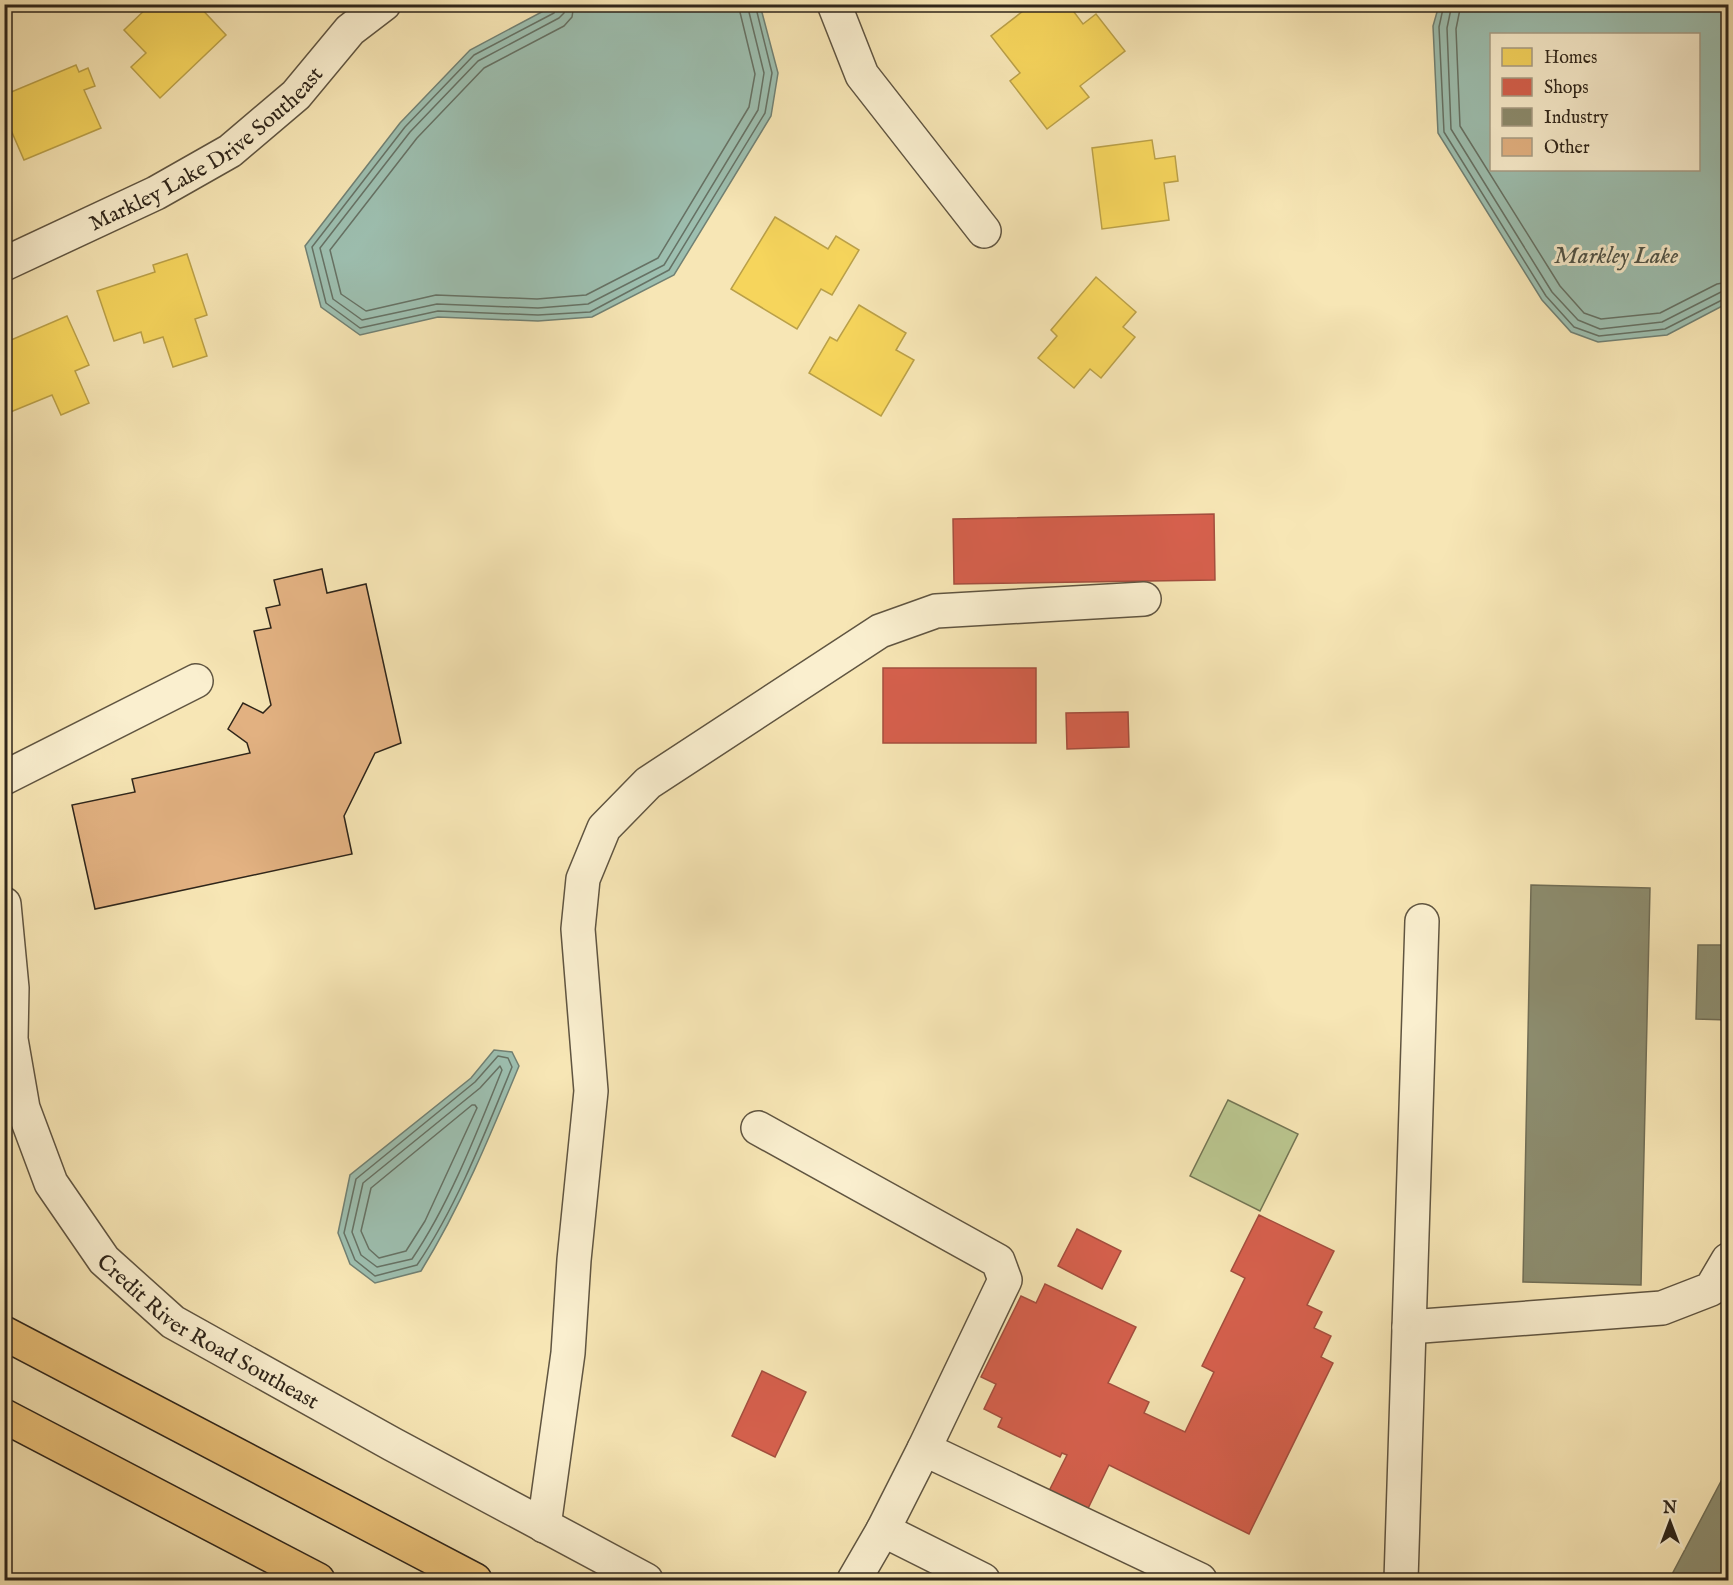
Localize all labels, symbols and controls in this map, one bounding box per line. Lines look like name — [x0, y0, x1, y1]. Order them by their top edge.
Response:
legend — [1490, 33, 1700, 171]
text: Homes — [1544, 47, 1597, 70]
street label: Markley Lake Drive Southeast — [85, 61, 330, 238]
text: Shops — [1544, 77, 1589, 100]
text: Industry — [1544, 107, 1608, 130]
text: Other — [1544, 137, 1590, 160]
water label: Markley Lake — [1554, 241, 1678, 272]
street label: Credit River Road Southeast — [90, 1248, 324, 1417]
north arrow — [1640, 1492, 1700, 1552]
text: N — [1662, 1499, 1677, 1519]

